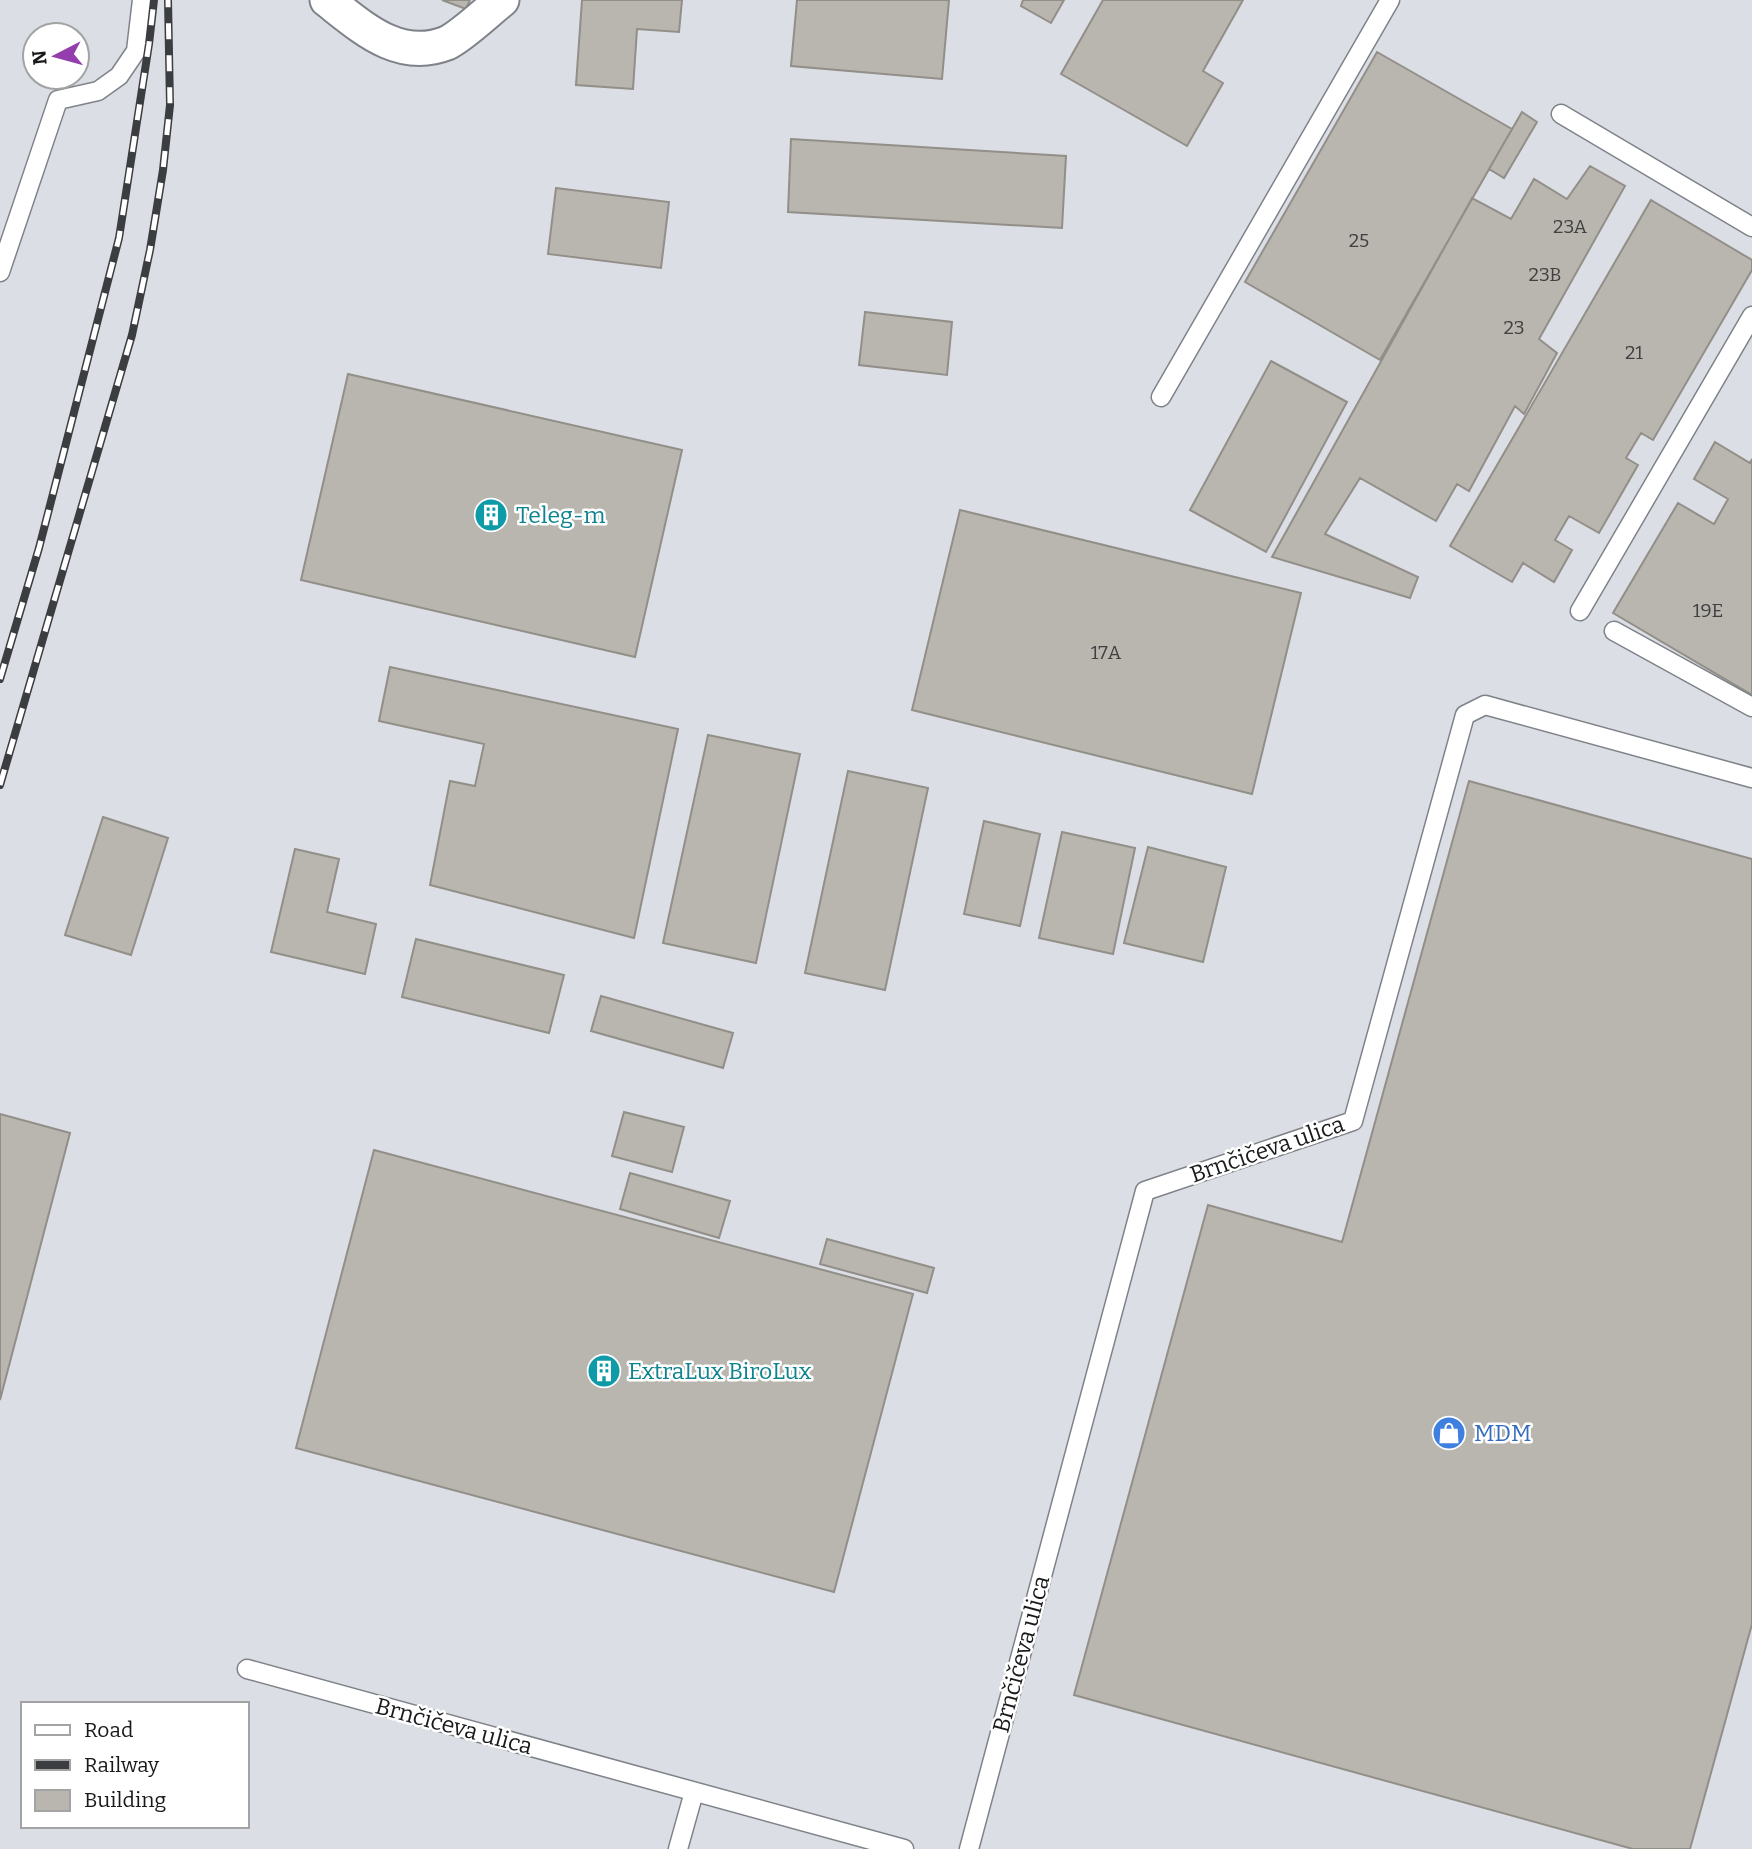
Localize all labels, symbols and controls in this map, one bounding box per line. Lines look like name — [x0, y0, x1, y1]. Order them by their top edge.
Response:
north arrow — [21, 21, 91, 91]
text: N — [27, 49, 52, 66]
house number: 23A — [1553, 215, 1587, 238]
house number: 25 — [1349, 229, 1369, 252]
house number: 23B — [1529, 263, 1561, 286]
house number: 23 — [1503, 316, 1525, 339]
house number: 21 — [1625, 341, 1643, 364]
building icon: Teleg-m — [472, 496, 510, 534]
place label: Teleg-m — [516, 501, 605, 529]
house number: 19E — [1693, 599, 1723, 622]
house number: 17A — [1091, 641, 1122, 664]
street label: Brnčičeva ulica — [1186, 1109, 1348, 1188]
building icon: ExtraLux BiroLux — [585, 1352, 623, 1390]
place label: ExtraLux BiroLux — [628, 1357, 812, 1385]
shop icon: MDM — [1430, 1414, 1468, 1452]
place label: MDM — [1474, 1419, 1532, 1447]
street label: Brnčičeva ulica — [987, 1572, 1055, 1735]
street label: Brnčičeva ulica — [373, 1692, 536, 1760]
legend — [21, 1702, 248, 1828]
text: Road — [84, 1717, 133, 1743]
text: Railway — [84, 1752, 160, 1778]
text: Building — [84, 1787, 167, 1813]

